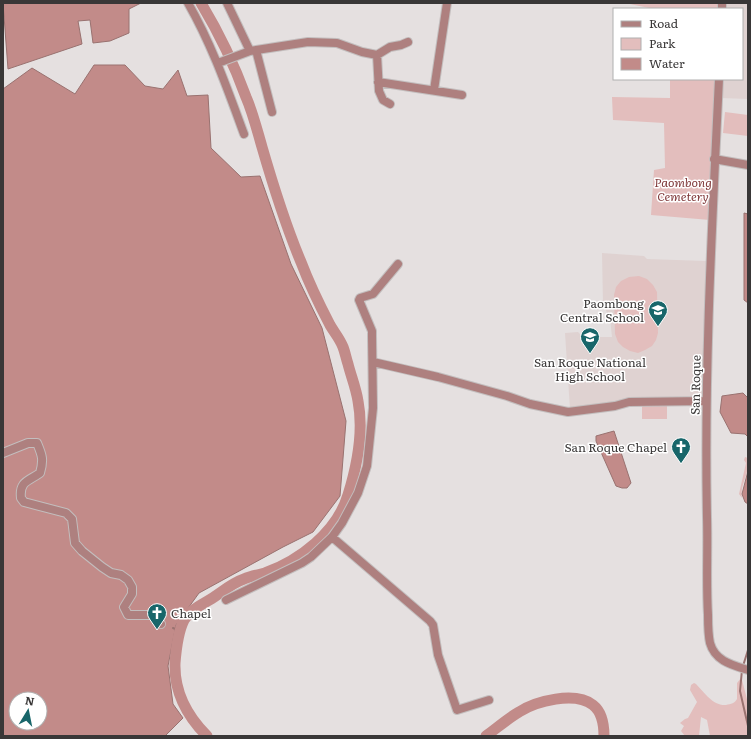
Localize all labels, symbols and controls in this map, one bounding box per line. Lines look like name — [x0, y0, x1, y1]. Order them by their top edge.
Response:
legend — [613, 8, 743, 80]
text: Road — [649, 14, 679, 32]
text: Park — [649, 34, 676, 52]
text: Water — [649, 54, 685, 72]
park label: Paombong Cemetery — [654, 173, 712, 205]
place label: Paombong Central School — [560, 294, 644, 326]
school or university icon: Paombong Central School — [647, 299, 669, 327]
school or university icon: San Roque National High School — [579, 326, 601, 354]
place label: San Roque National High School — [534, 353, 646, 385]
street label: San Roque — [685, 355, 705, 415]
church icon: San Roque Chapel — [670, 436, 692, 464]
place label: San Roque Chapel — [565, 438, 667, 456]
church icon: Chapel — [146, 602, 168, 630]
place label: Chapel — [171, 604, 211, 622]
north arrow — [8, 691, 48, 731]
text: N — [24, 691, 36, 709]

